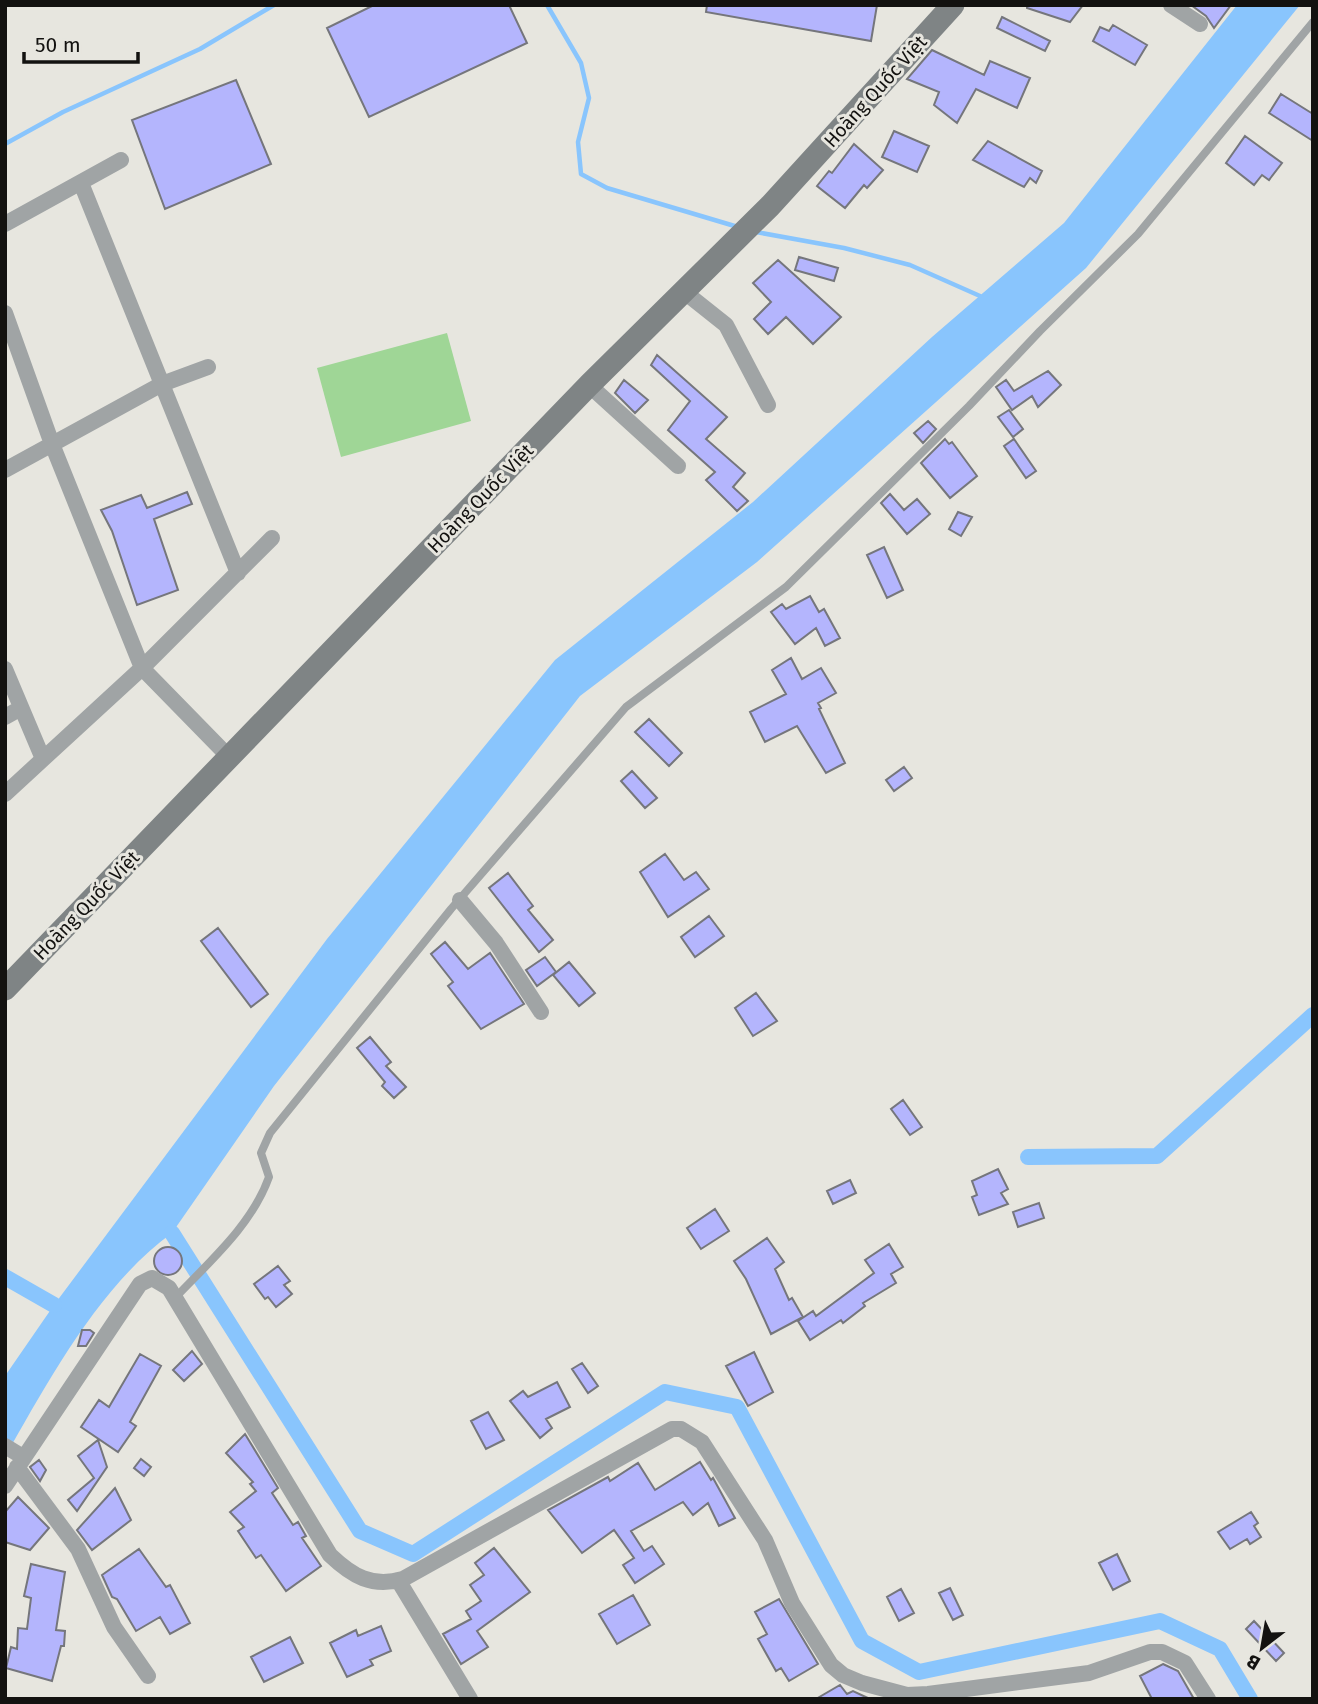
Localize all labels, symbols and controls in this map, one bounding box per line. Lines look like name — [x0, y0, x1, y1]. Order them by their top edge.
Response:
scale bar — [24, 21, 138, 65]
street label: Hoàng Quốc Việt — [819, 30, 932, 152]
text: 50 m — [35, 32, 81, 58]
street label: Hoàng Quốc Việt — [423, 439, 538, 558]
street label: Hoàng Quốc Việt — [29, 846, 144, 965]
north arrow — [1227, 1613, 1297, 1683]
text: B — [1242, 1649, 1264, 1675]

